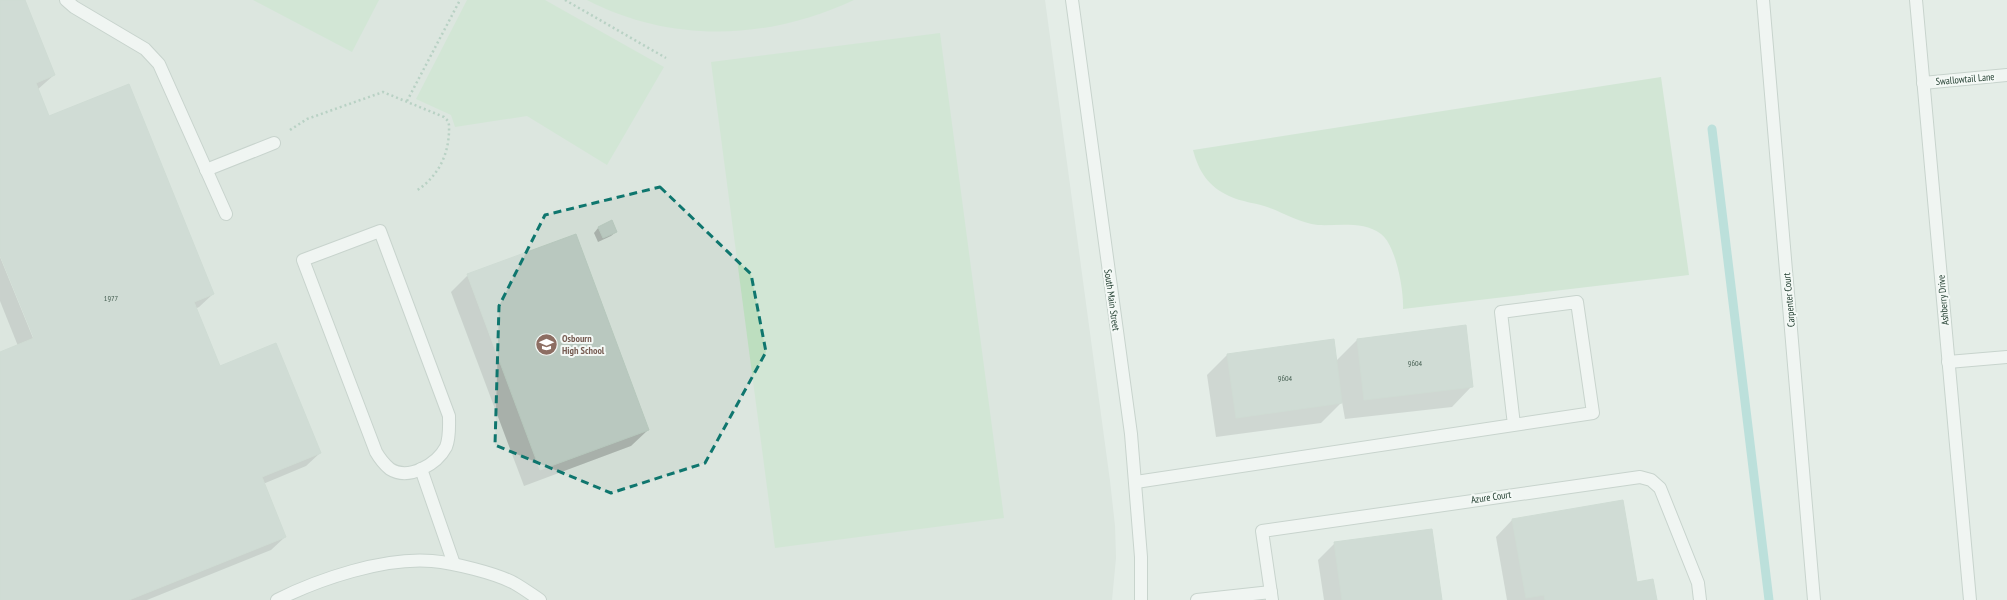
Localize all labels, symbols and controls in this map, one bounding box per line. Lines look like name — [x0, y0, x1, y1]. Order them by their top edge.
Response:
street label: Swallowtail Lane — [1935, 70, 1995, 88]
street label: South Main Street — [1101, 268, 1123, 332]
street label: Carpenter Court — [1780, 272, 1798, 328]
street label: Ashberry Drive — [1934, 274, 1952, 326]
house number: 1977 — [104, 293, 119, 303]
school or university icon: Osbourn High School — [533, 331, 559, 357]
place label: Osbourn High School — [562, 332, 605, 357]
house number: 9604 — [1408, 358, 1423, 368]
house number: 9604 — [1278, 373, 1293, 383]
street label: Azure Court — [1470, 488, 1512, 506]

